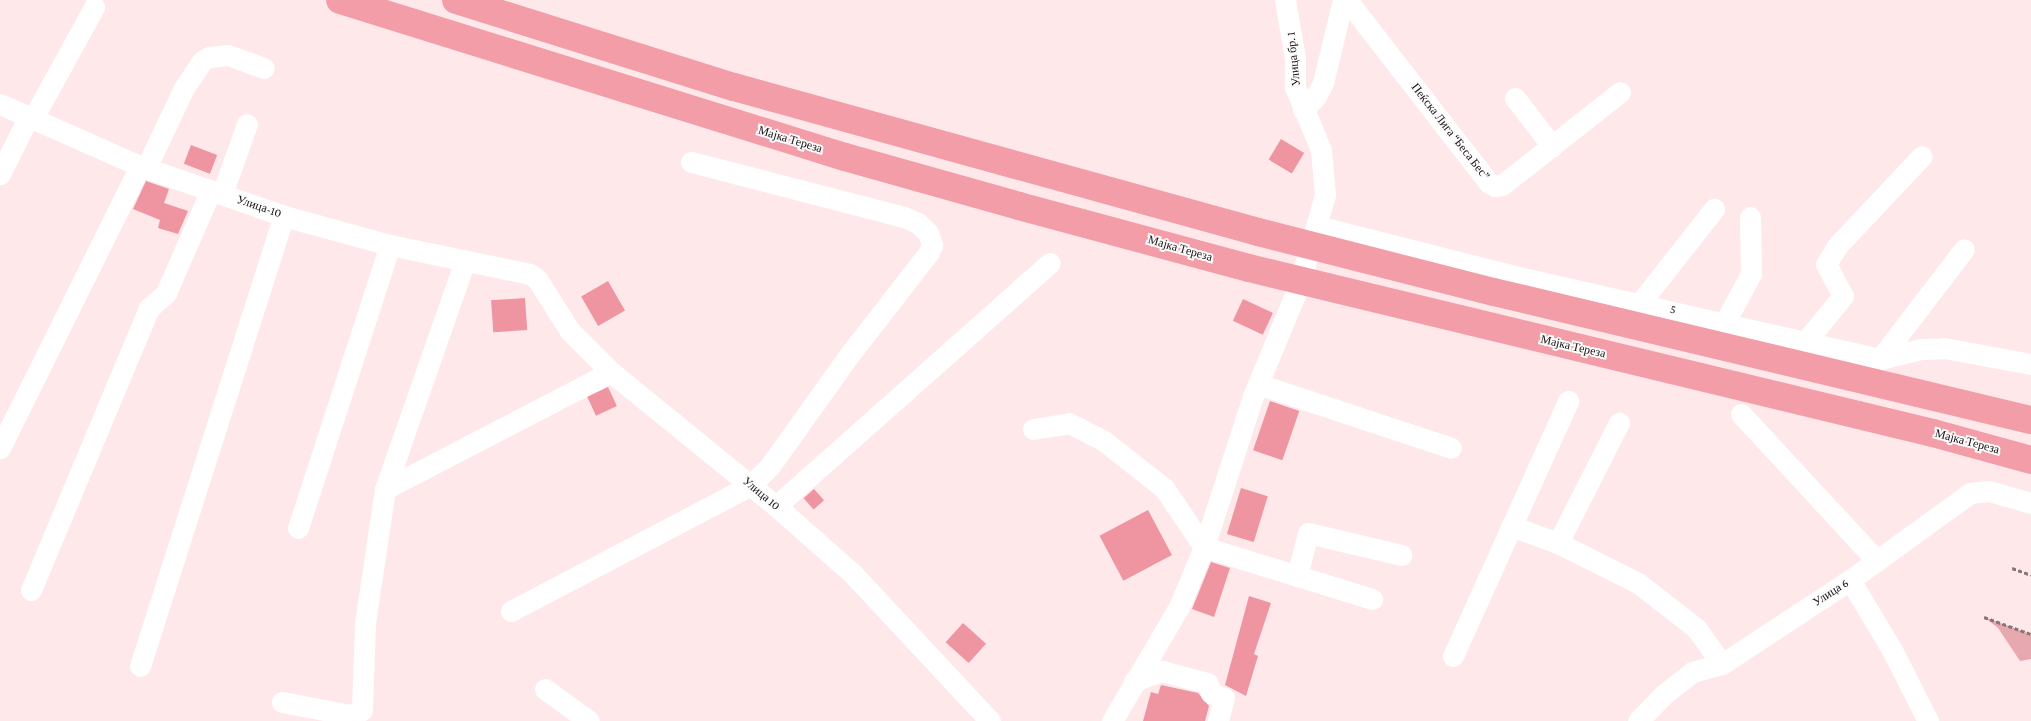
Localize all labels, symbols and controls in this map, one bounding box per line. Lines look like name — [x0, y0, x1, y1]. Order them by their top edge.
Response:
street label: Улица бр. 1 — [1284, 31, 1304, 87]
street label: Пеќска Лига “Беса Бес” — [1408, 81, 1492, 183]
street label: Мајка Тереза — [756, 123, 824, 157]
street label: Улица-10 — [235, 193, 283, 221]
street label: Мајка Тереза — [1146, 233, 1214, 265]
street label: 5 — [1669, 302, 1677, 318]
street label: Мајка Тереза — [1539, 333, 1607, 361]
street label: Мајка Тереза — [1933, 426, 2001, 458]
street label: Улица 10 — [739, 474, 783, 514]
street label: Улица 6 — [1810, 576, 1852, 610]

